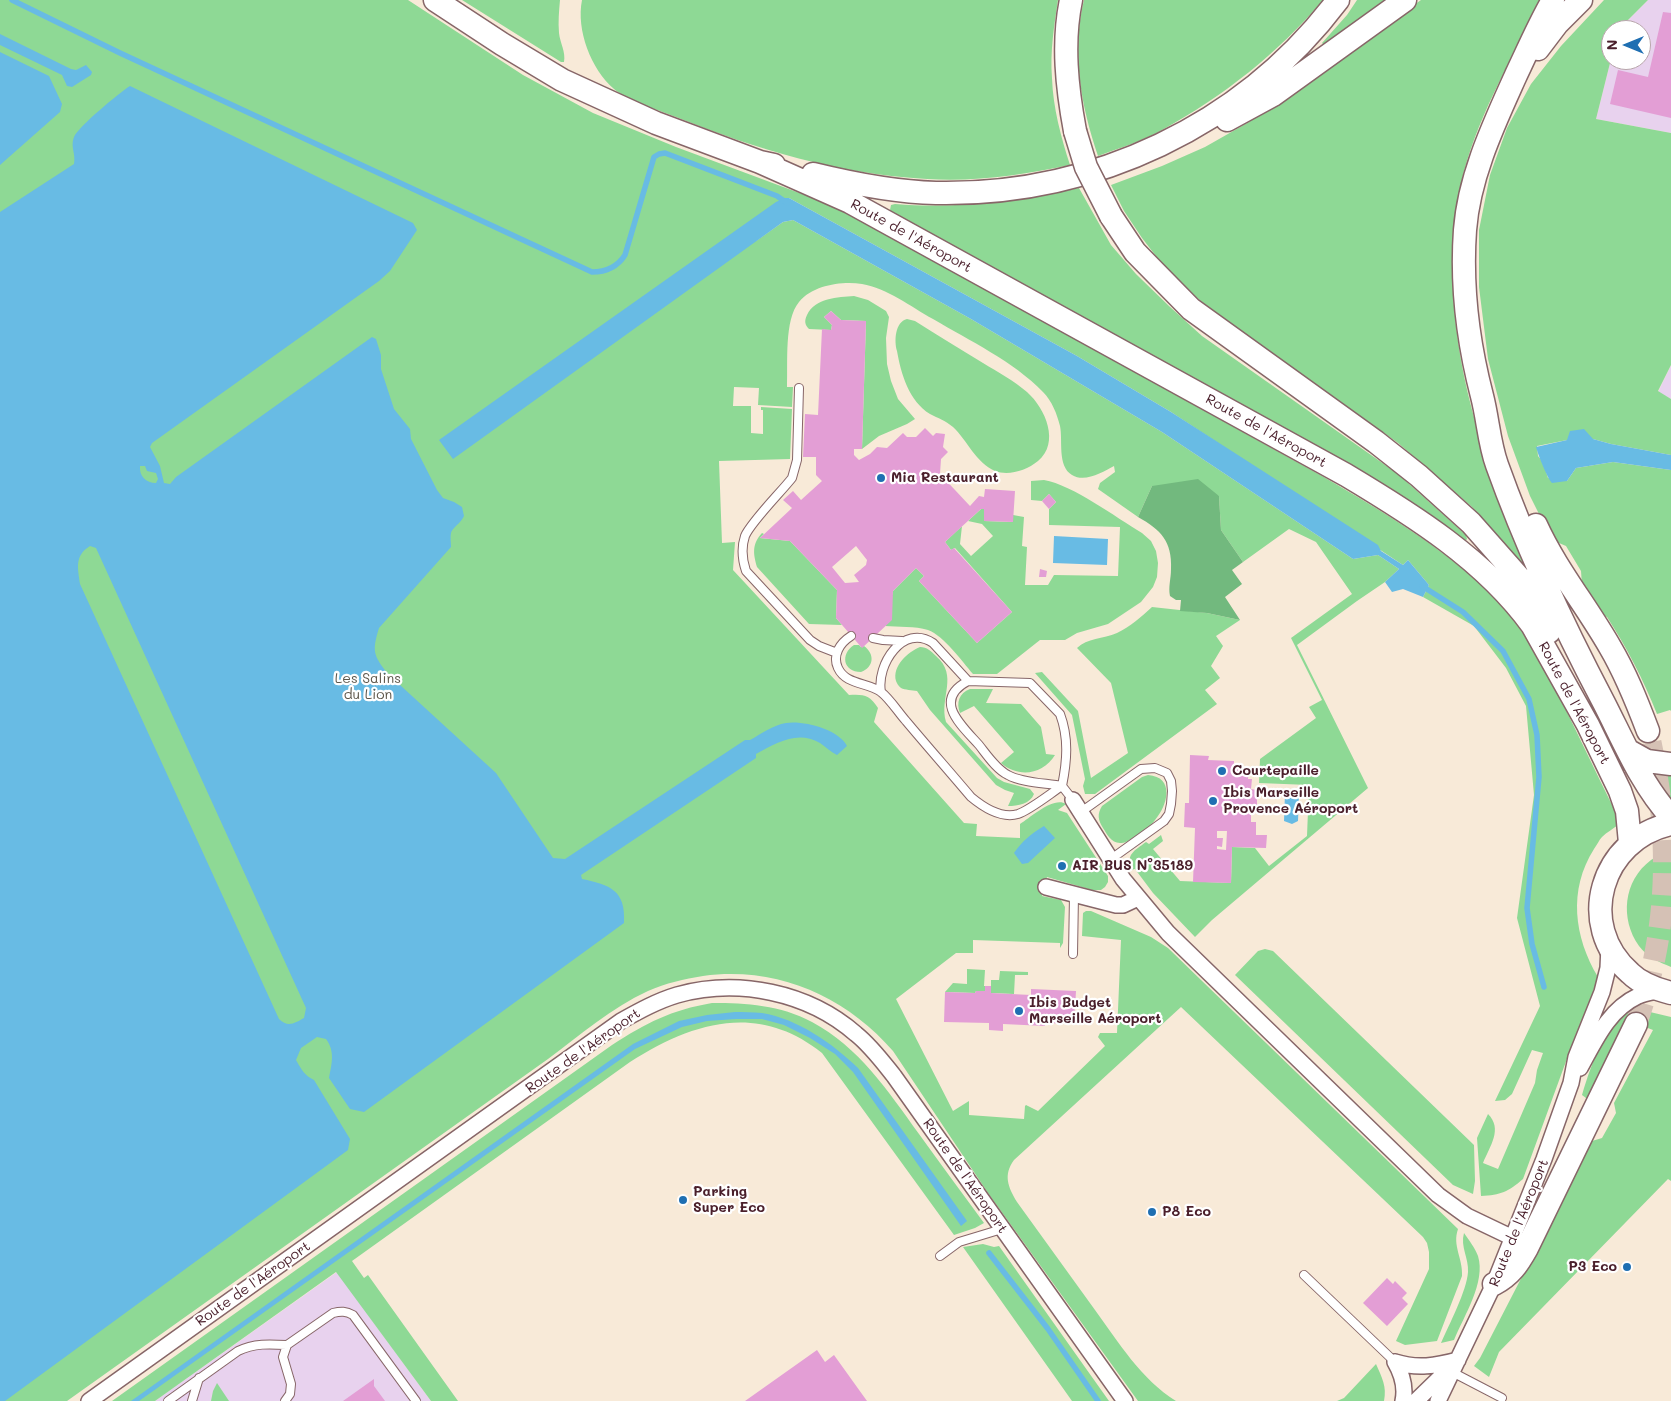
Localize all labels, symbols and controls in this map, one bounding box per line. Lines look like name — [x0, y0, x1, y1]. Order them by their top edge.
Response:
north arrow — [1601, 20, 1651, 70]
text: N — [1602, 40, 1621, 50]
street label: Route de l'Aéroport — [847, 196, 975, 276]
street label: Route de l'Aéroport — [1202, 391, 1330, 471]
place label: Mia Restaurant — [891, 470, 999, 486]
marker: Mia Restaurant — [875, 472, 887, 484]
street label: Route de l'Aéroport — [1535, 639, 1613, 767]
park label: Les Salins du Lion — [335, 671, 401, 704]
place label: Courtepaille — [1232, 763, 1319, 779]
marker: Courtepaille — [1216, 765, 1228, 777]
place label: Ibis Marseille Provence Aéroport — [1223, 785, 1358, 818]
marker: Ibis Marseille Provence Aéroport — [1207, 795, 1219, 807]
place label: AIR BUS N°35189 — [1072, 858, 1193, 874]
marker: AIR BUS N°35189 — [1056, 860, 1068, 872]
place label: Ibis Budget Marseille Aéroport — [1029, 995, 1161, 1028]
street label: Route de l'Aéroport — [522, 1005, 644, 1097]
marker: Ibis Budget Marseille Aéroport — [1013, 1005, 1025, 1017]
street label: Route de l'Aéroport — [919, 1115, 1011, 1237]
street label: Route de l'Aéroport — [1486, 1157, 1552, 1289]
place label: Parking Super Eco — [693, 1184, 765, 1216]
marker: Parking Super Eco — [677, 1194, 689, 1206]
place label: P8 Eco — [1162, 1204, 1211, 1220]
marker: P8 Eco — [1146, 1206, 1158, 1218]
street label: Route de l'Aéroport — [192, 1238, 314, 1330]
place label: P3 Eco — [1568, 1259, 1617, 1275]
marker: P3 Eco — [1621, 1261, 1633, 1273]

